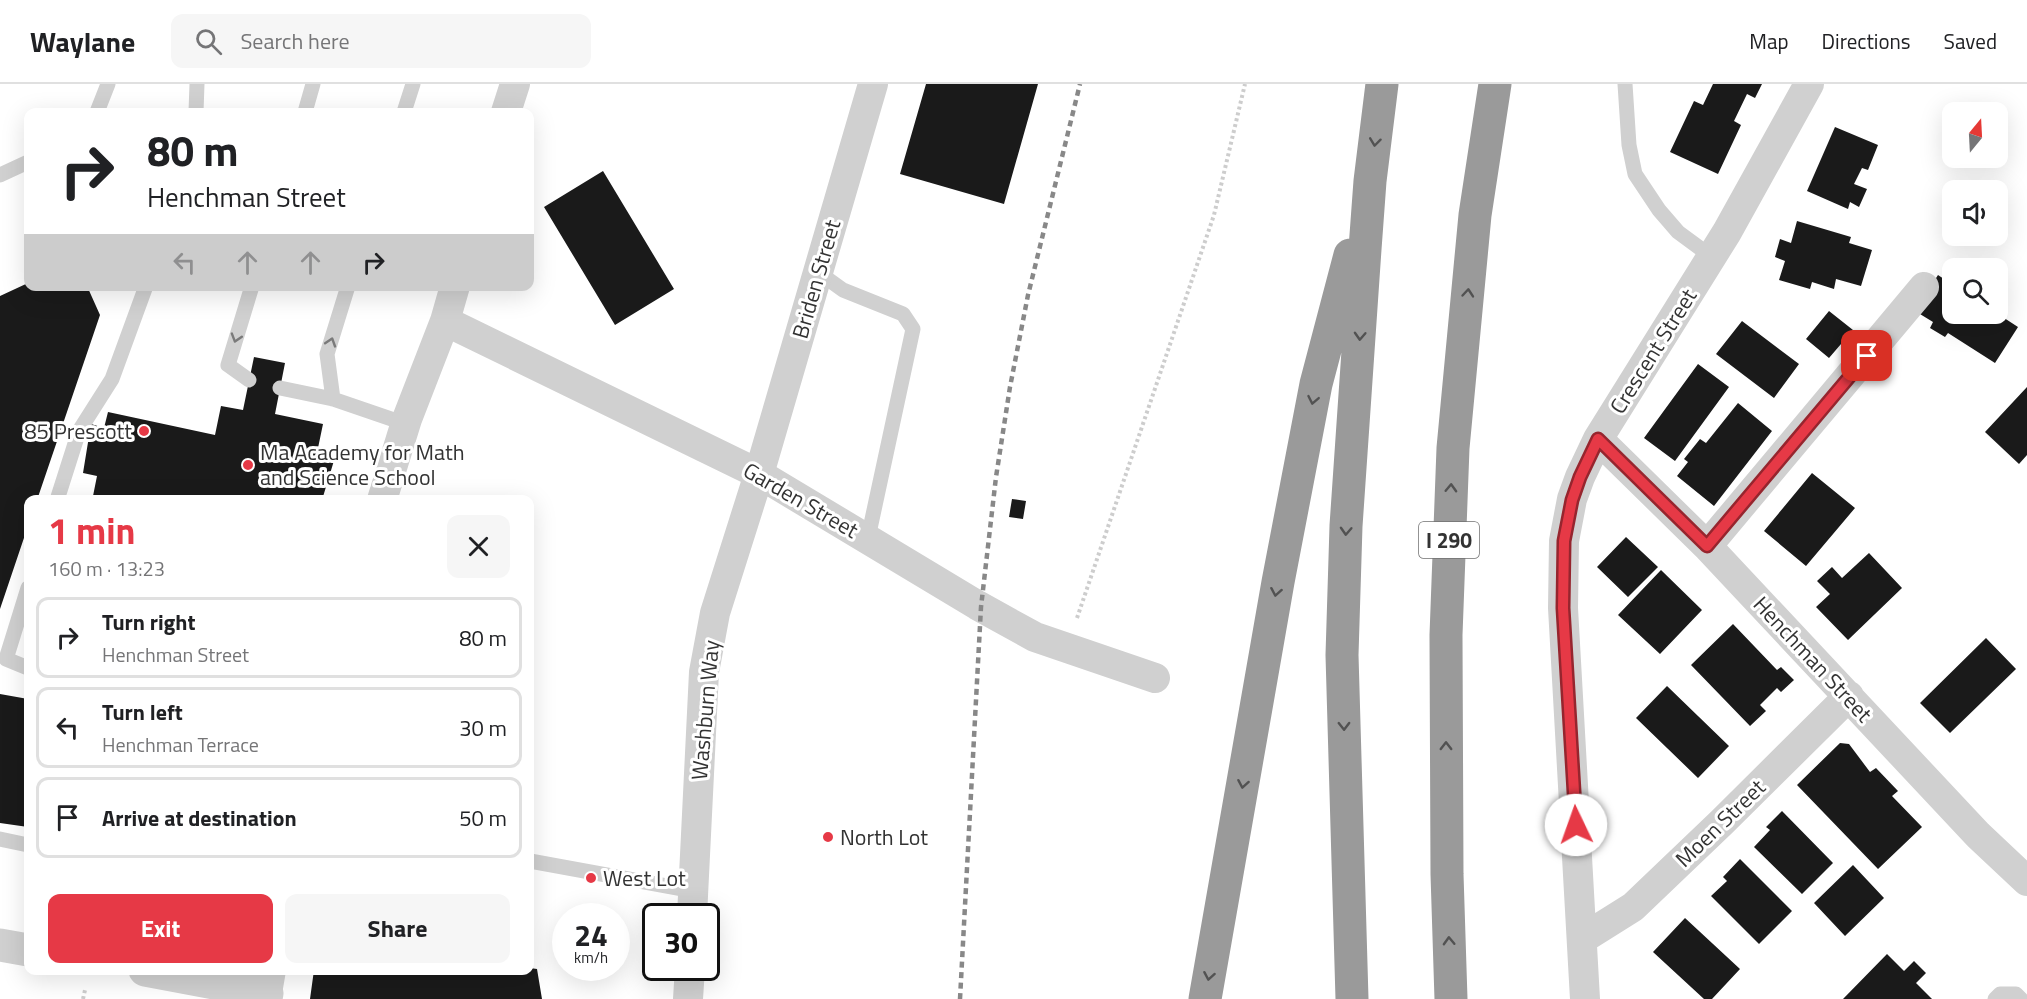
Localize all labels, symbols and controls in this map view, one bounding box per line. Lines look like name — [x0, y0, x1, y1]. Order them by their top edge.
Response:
search box — [171, 14, 591, 68]
text: Waylane — [30, 20, 135, 63]
text: Search here — [240, 24, 350, 58]
icon: search — [192, 25, 225, 58]
text: Map — [1749, 25, 1789, 57]
text: Directions — [1822, 25, 1911, 57]
text: Saved — [1944, 25, 1997, 57]
north arrow — [1942, 102, 2008, 168]
map controls — [1942, 102, 2008, 324]
text: 80 m — [147, 118, 239, 182]
icon: right — [48, 132, 126, 210]
one-way arrow — [1369, 137, 1381, 147]
text: Henchman Street — [147, 176, 346, 217]
button: sound — [1942, 180, 2008, 246]
street label: Briden Street — [783, 215, 849, 342]
icon: left — [168, 246, 201, 279]
icon: ahead — [231, 246, 264, 279]
icon: ahead — [294, 246, 327, 279]
icon: right — [357, 246, 390, 279]
button: search — [1942, 258, 2008, 324]
street label: Crescent Street — [1601, 281, 1705, 420]
one-way arrow — [1461, 289, 1474, 298]
pin — [1841, 330, 1892, 381]
one-way arrow — [231, 332, 243, 343]
one-way arrow — [1353, 332, 1366, 341]
one-way arrow — [324, 337, 336, 348]
icon: arrive — [1850, 339, 1883, 372]
one-way arrow — [1307, 395, 1320, 405]
place label: 85 Prescott — [24, 414, 132, 448]
marker: 85 Prescott — [137, 424, 151, 438]
place label: Ma Academy for Math and Science School — [260, 435, 465, 494]
street label: Garden Street — [737, 453, 865, 547]
marker: Ma Academy for Math and Science School — [241, 458, 255, 472]
one-way arrow — [1445, 483, 1458, 492]
text: 1 min — [48, 503, 135, 558]
button: close — [447, 515, 510, 578]
road number: I 290 — [1419, 522, 1479, 558]
one-way arrow — [1340, 526, 1353, 535]
text: 160 m · 13:23 — [48, 553, 165, 584]
one-way arrow — [1271, 587, 1283, 597]
street label: Henchman Street — [1745, 588, 1881, 730]
text: Turn right — [102, 605, 196, 639]
icon: right — [51, 621, 84, 654]
text: 80 m — [459, 621, 507, 655]
street label: Washburn Way — [682, 638, 728, 781]
text: Henchman Street — [102, 639, 249, 670]
text: Turn left — [102, 695, 183, 729]
icon: left — [51, 711, 84, 744]
text: 30 m — [459, 711, 507, 745]
one-way arrow — [1337, 721, 1350, 730]
text: Henchman Terrace — [102, 729, 259, 760]
one-way arrow — [1440, 741, 1452, 750]
street label: Moen Street — [1667, 771, 1773, 875]
one-way arrow — [1237, 779, 1249, 789]
position arrow — [1544, 793, 1608, 857]
icon: arrive — [51, 801, 84, 834]
text: Arrive at destination — [102, 801, 297, 835]
text: 50 m — [459, 801, 507, 835]
place label: North Lot — [840, 820, 928, 854]
marker: North Lot — [821, 830, 835, 844]
place label: West Lot — [603, 861, 686, 895]
marker: West Lot — [584, 871, 598, 885]
button: Exit — [48, 894, 273, 963]
button: Share — [285, 894, 510, 963]
speed limit sign: 30 — [642, 903, 720, 981]
text: 24 — [574, 912, 608, 958]
one-way arrow — [1442, 936, 1455, 945]
text: km/h — [574, 946, 608, 969]
one-way arrow — [1203, 971, 1216, 981]

